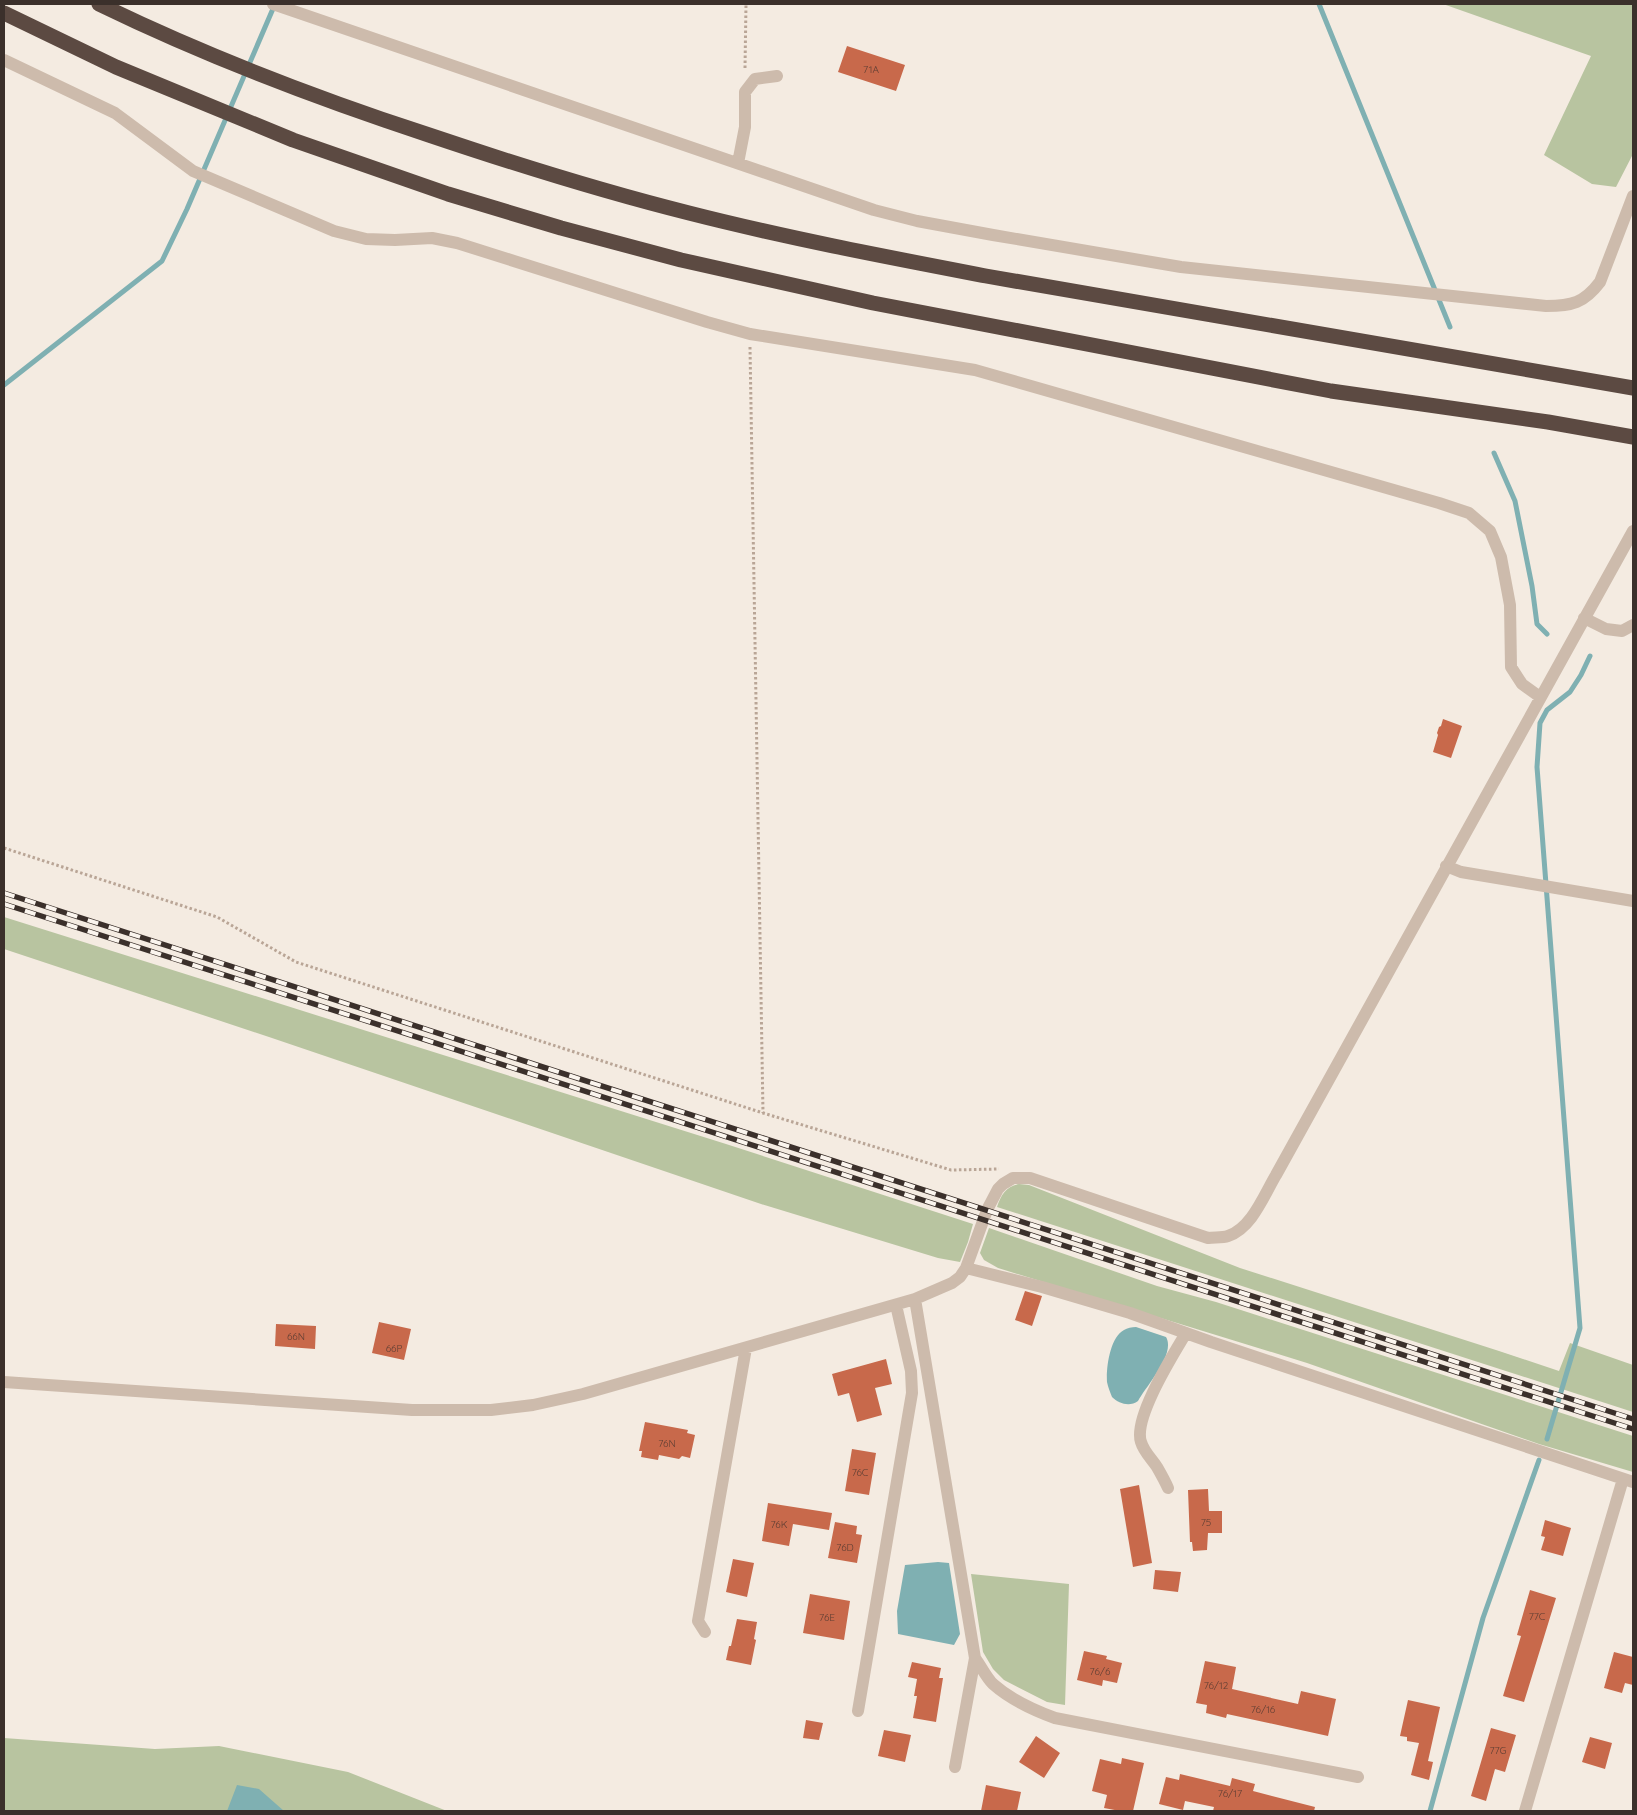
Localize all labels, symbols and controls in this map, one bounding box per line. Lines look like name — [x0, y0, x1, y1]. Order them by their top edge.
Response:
house number: 71A — [863, 63, 879, 76]
house number: 66N — [287, 1330, 305, 1343]
house number: 66P — [386, 1342, 402, 1355]
house number: 76N — [658, 1437, 676, 1450]
house number: 76C — [852, 1466, 869, 1479]
house number: 75 — [1201, 1516, 1211, 1529]
house number: 76K — [771, 1518, 788, 1531]
house number: 76D — [836, 1541, 854, 1554]
house number: 77C — [1529, 1610, 1546, 1623]
house number: 76E — [819, 1611, 835, 1624]
house number: 76/6 — [1090, 1665, 1111, 1678]
house number: 76/12 — [1204, 1679, 1229, 1692]
house number: 76/16 — [1251, 1703, 1276, 1716]
house number: 77G — [1489, 1744, 1507, 1757]
house number: 76/17 — [1218, 1787, 1242, 1800]

